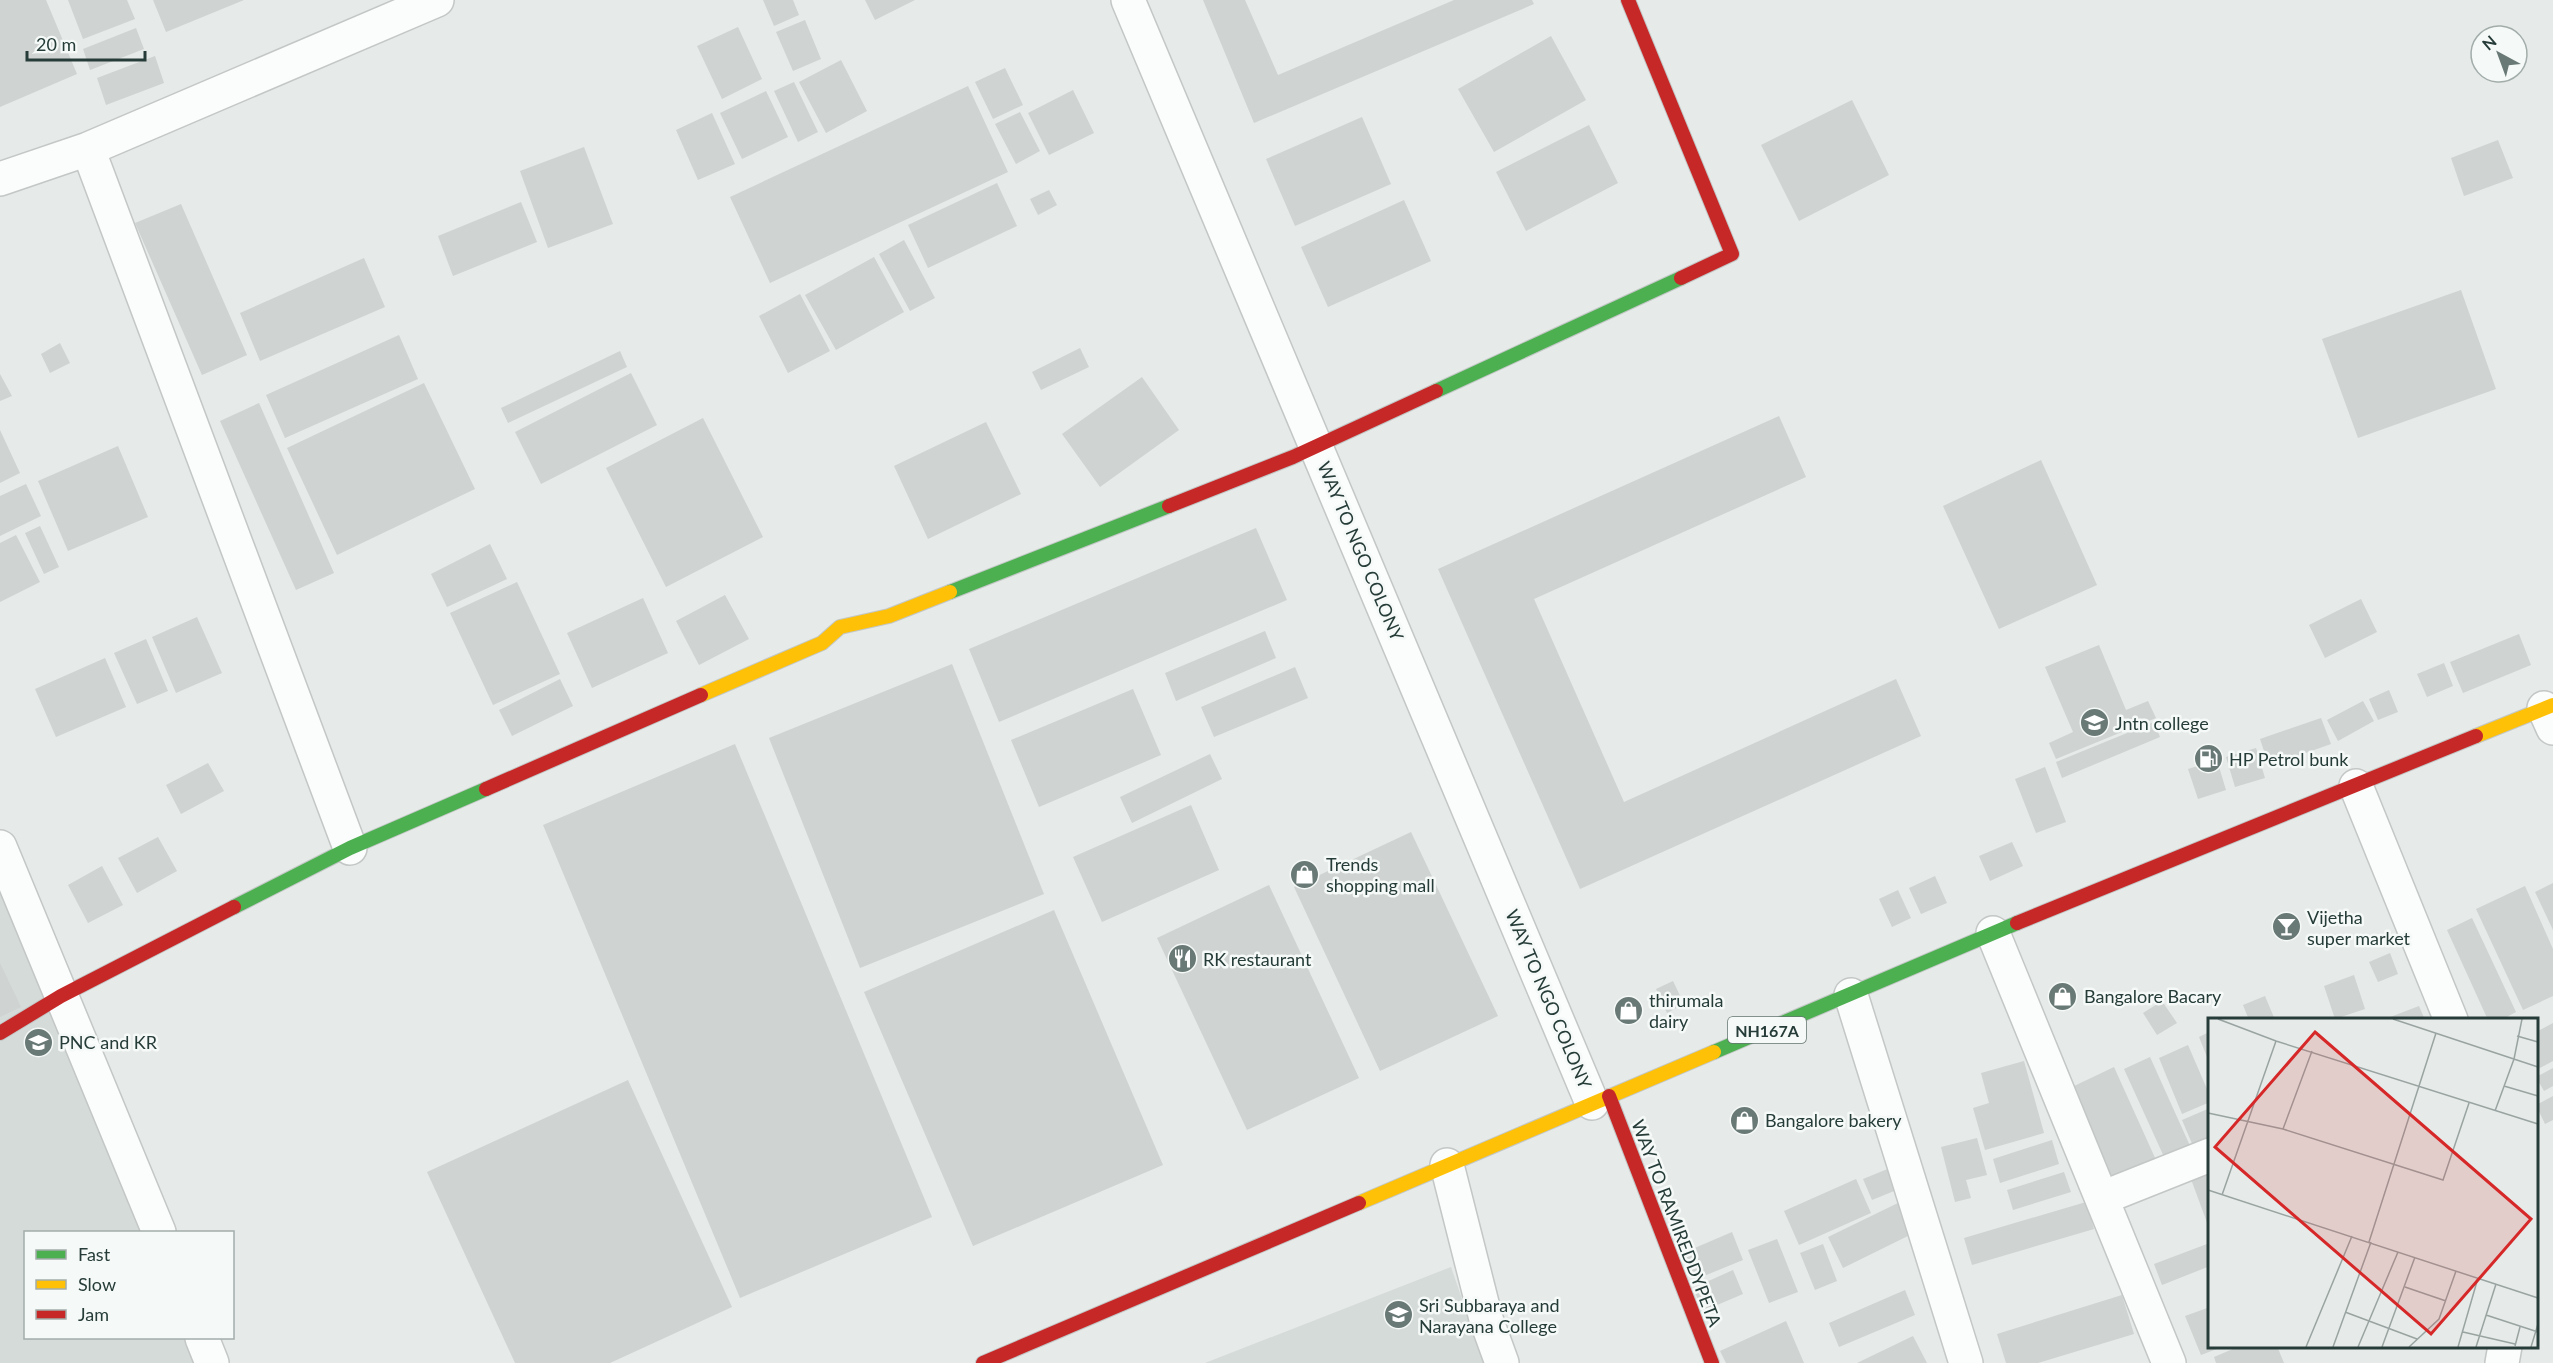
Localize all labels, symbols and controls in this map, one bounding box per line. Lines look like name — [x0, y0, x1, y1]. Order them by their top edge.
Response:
scale bar — [27, 24, 146, 62]
north arrow — [2469, 24, 2529, 84]
text: N — [2478, 31, 2500, 54]
text: 20 m — [36, 33, 76, 55]
street label: WAY TO NGO COLONY — [1313, 458, 1409, 645]
school or university icon: Jntn college — [2078, 707, 2110, 739]
place label: Jntn college — [2115, 712, 2209, 734]
fuel station icon: HP Petrol bunk — [2192, 743, 2224, 775]
place label: HP Petrol bunk — [2229, 748, 2349, 770]
place label: Trends shopping mall — [1326, 853, 1435, 896]
shop icon: Trends shopping mall — [1289, 858, 1321, 890]
street label: WAY TO NGO COLONY — [1501, 906, 1597, 1093]
place label: Vijetha super market — [2307, 906, 2411, 949]
bar icon: Vijetha super market — [2270, 911, 2302, 943]
restaurant icon: RK restaurant — [1166, 943, 1198, 975]
place label: RK restaurant — [1203, 948, 1312, 970]
shop icon: Bangalore Bacary — [2047, 980, 2079, 1012]
place label: Bangalore Bacary — [2084, 985, 2222, 1007]
place label: thirumala dairy — [1649, 989, 1723, 1032]
shop icon: thirumala dairy — [1612, 994, 1644, 1026]
road number: NH167A — [1728, 1017, 1806, 1043]
inset map — [2208, 1018, 2538, 1348]
school or university icon: PNC and KR — [22, 1026, 54, 1058]
place label: PNC and KR — [59, 1031, 158, 1053]
shop icon: Bangalore bakery — [1728, 1104, 1760, 1136]
place label: Bangalore bakery — [1765, 1109, 1902, 1131]
street label: WAY TO RAMIREDDYPETA — [1627, 1116, 1727, 1330]
legend — [24, 1231, 234, 1339]
text: Fast — [78, 1243, 111, 1265]
text: Slow — [78, 1273, 116, 1295]
place label: Sri Subbaraya and Narayana College — [1419, 1294, 1560, 1337]
school or university icon: Sri Subbaraya and Narayana College — [1382, 1299, 1414, 1331]
text: Jam — [78, 1303, 109, 1325]

